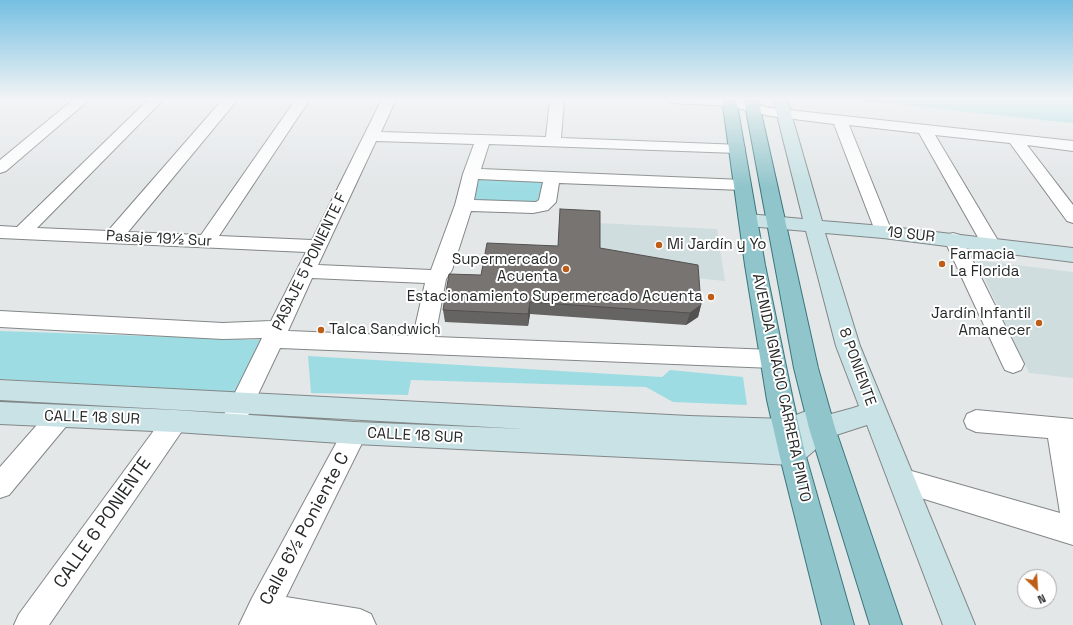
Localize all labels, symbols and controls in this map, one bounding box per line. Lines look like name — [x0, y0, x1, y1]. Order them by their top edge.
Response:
street label: PASAJE 5 PONIENTE F — [269, 190, 351, 334]
street label: 19 SUR — [886, 224, 936, 246]
street label: Pasaje 19½ Sur — [106, 227, 212, 251]
place label: Mi Jardín y Yo — [667, 236, 767, 254]
marker: Mi Jardín y Yo — [654, 240, 664, 250]
place label: Farmacia La Florida — [950, 246, 1019, 281]
place label: Supermercado Acuenta — [452, 251, 558, 286]
marker: Farmacia La Florida — [937, 259, 947, 269]
marker: Supermercado Acuenta — [561, 264, 571, 274]
street label: AVENIDA IGNACIO CARRERA PINTO — [748, 272, 814, 504]
place label: Estacionamiento Supermercado Acuenta — [407, 288, 703, 306]
marker: Estacionamiento Supermercado Acuenta — [706, 292, 716, 302]
place label: Jardín Infantil Amanecer — [931, 305, 1031, 340]
marker: Jardín Infantil Amanecer — [1034, 318, 1044, 328]
place label: Talca Sandwich — [329, 321, 441, 339]
marker: Talca Sandwich — [316, 325, 326, 335]
street label: 8 PONIENTE — [835, 326, 879, 408]
street label: CALLE 18 SUR — [44, 407, 140, 429]
street label: CALLE 18 SUR — [367, 425, 463, 447]
street label: Calle 6½ Poniente C — [256, 449, 354, 609]
street label: CALLE 6 PONIENTE — [50, 453, 156, 593]
north arrow — [1017, 569, 1057, 609]
text: N — [1035, 591, 1048, 607]

